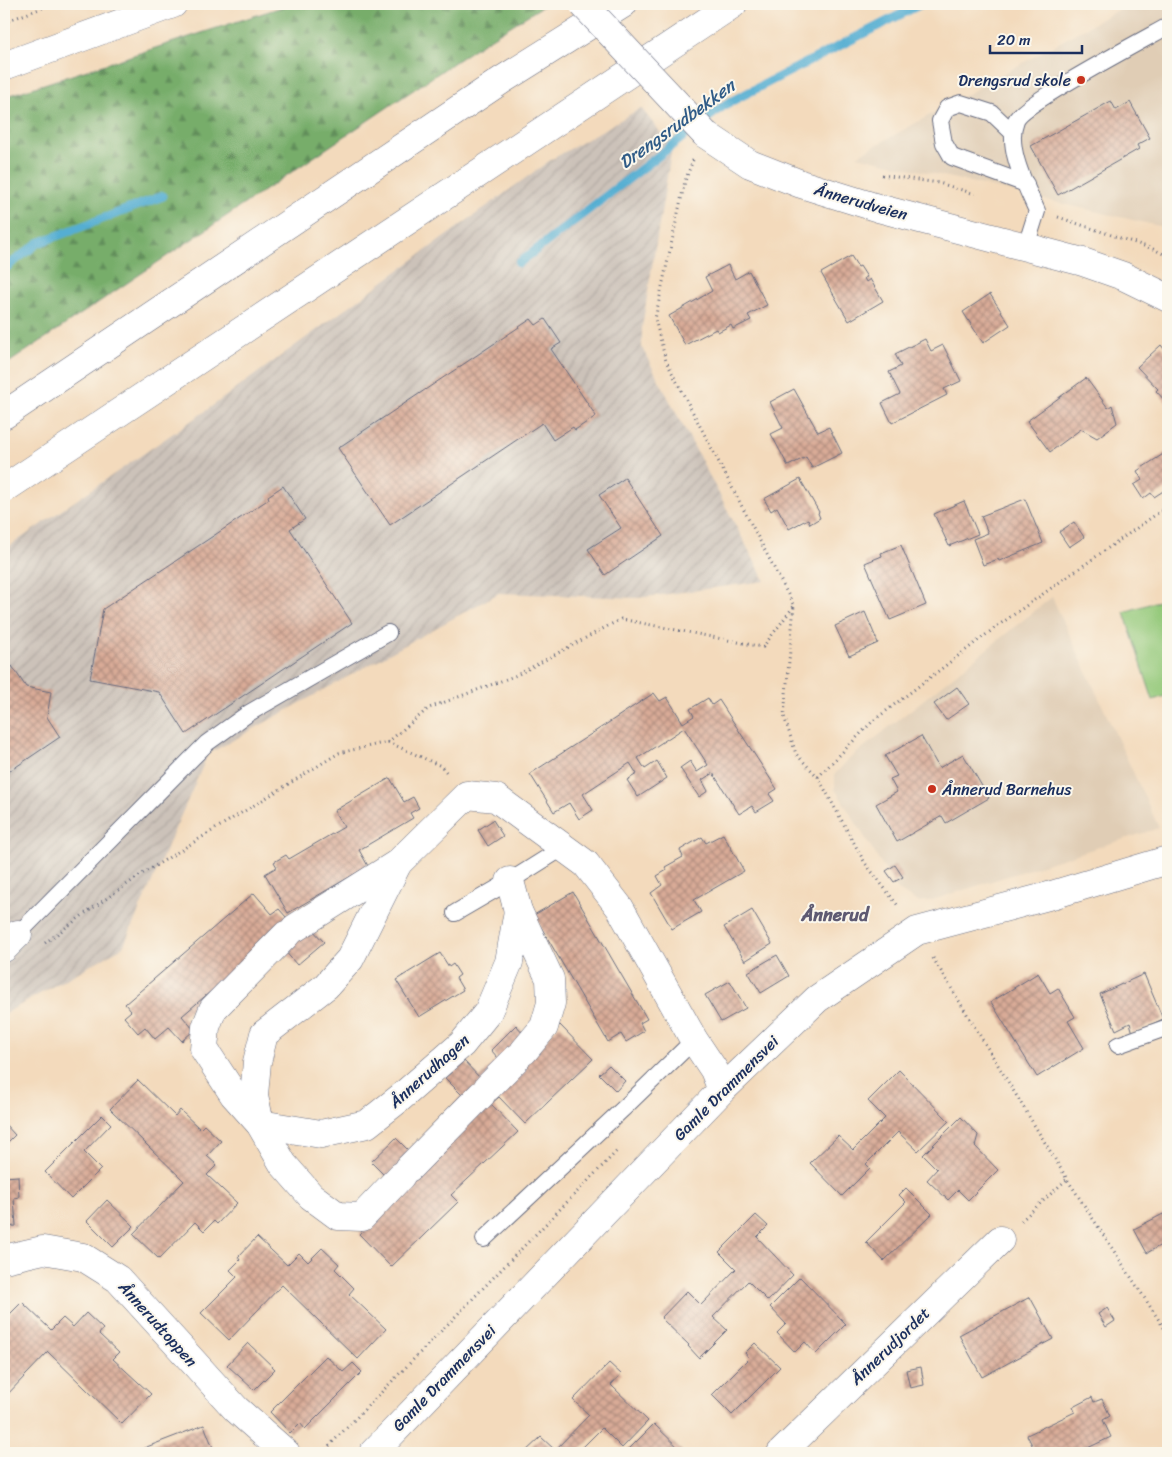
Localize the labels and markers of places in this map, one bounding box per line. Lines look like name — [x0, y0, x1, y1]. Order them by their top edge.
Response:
place label: Drengsrud skole — [958, 66, 1071, 95]
marker: Drengsrud skole — [1075, 74, 1087, 86]
place label: Ånnerud Barnehus — [941, 775, 1072, 804]
marker: Ånnerud Barnehus — [926, 783, 938, 795]

